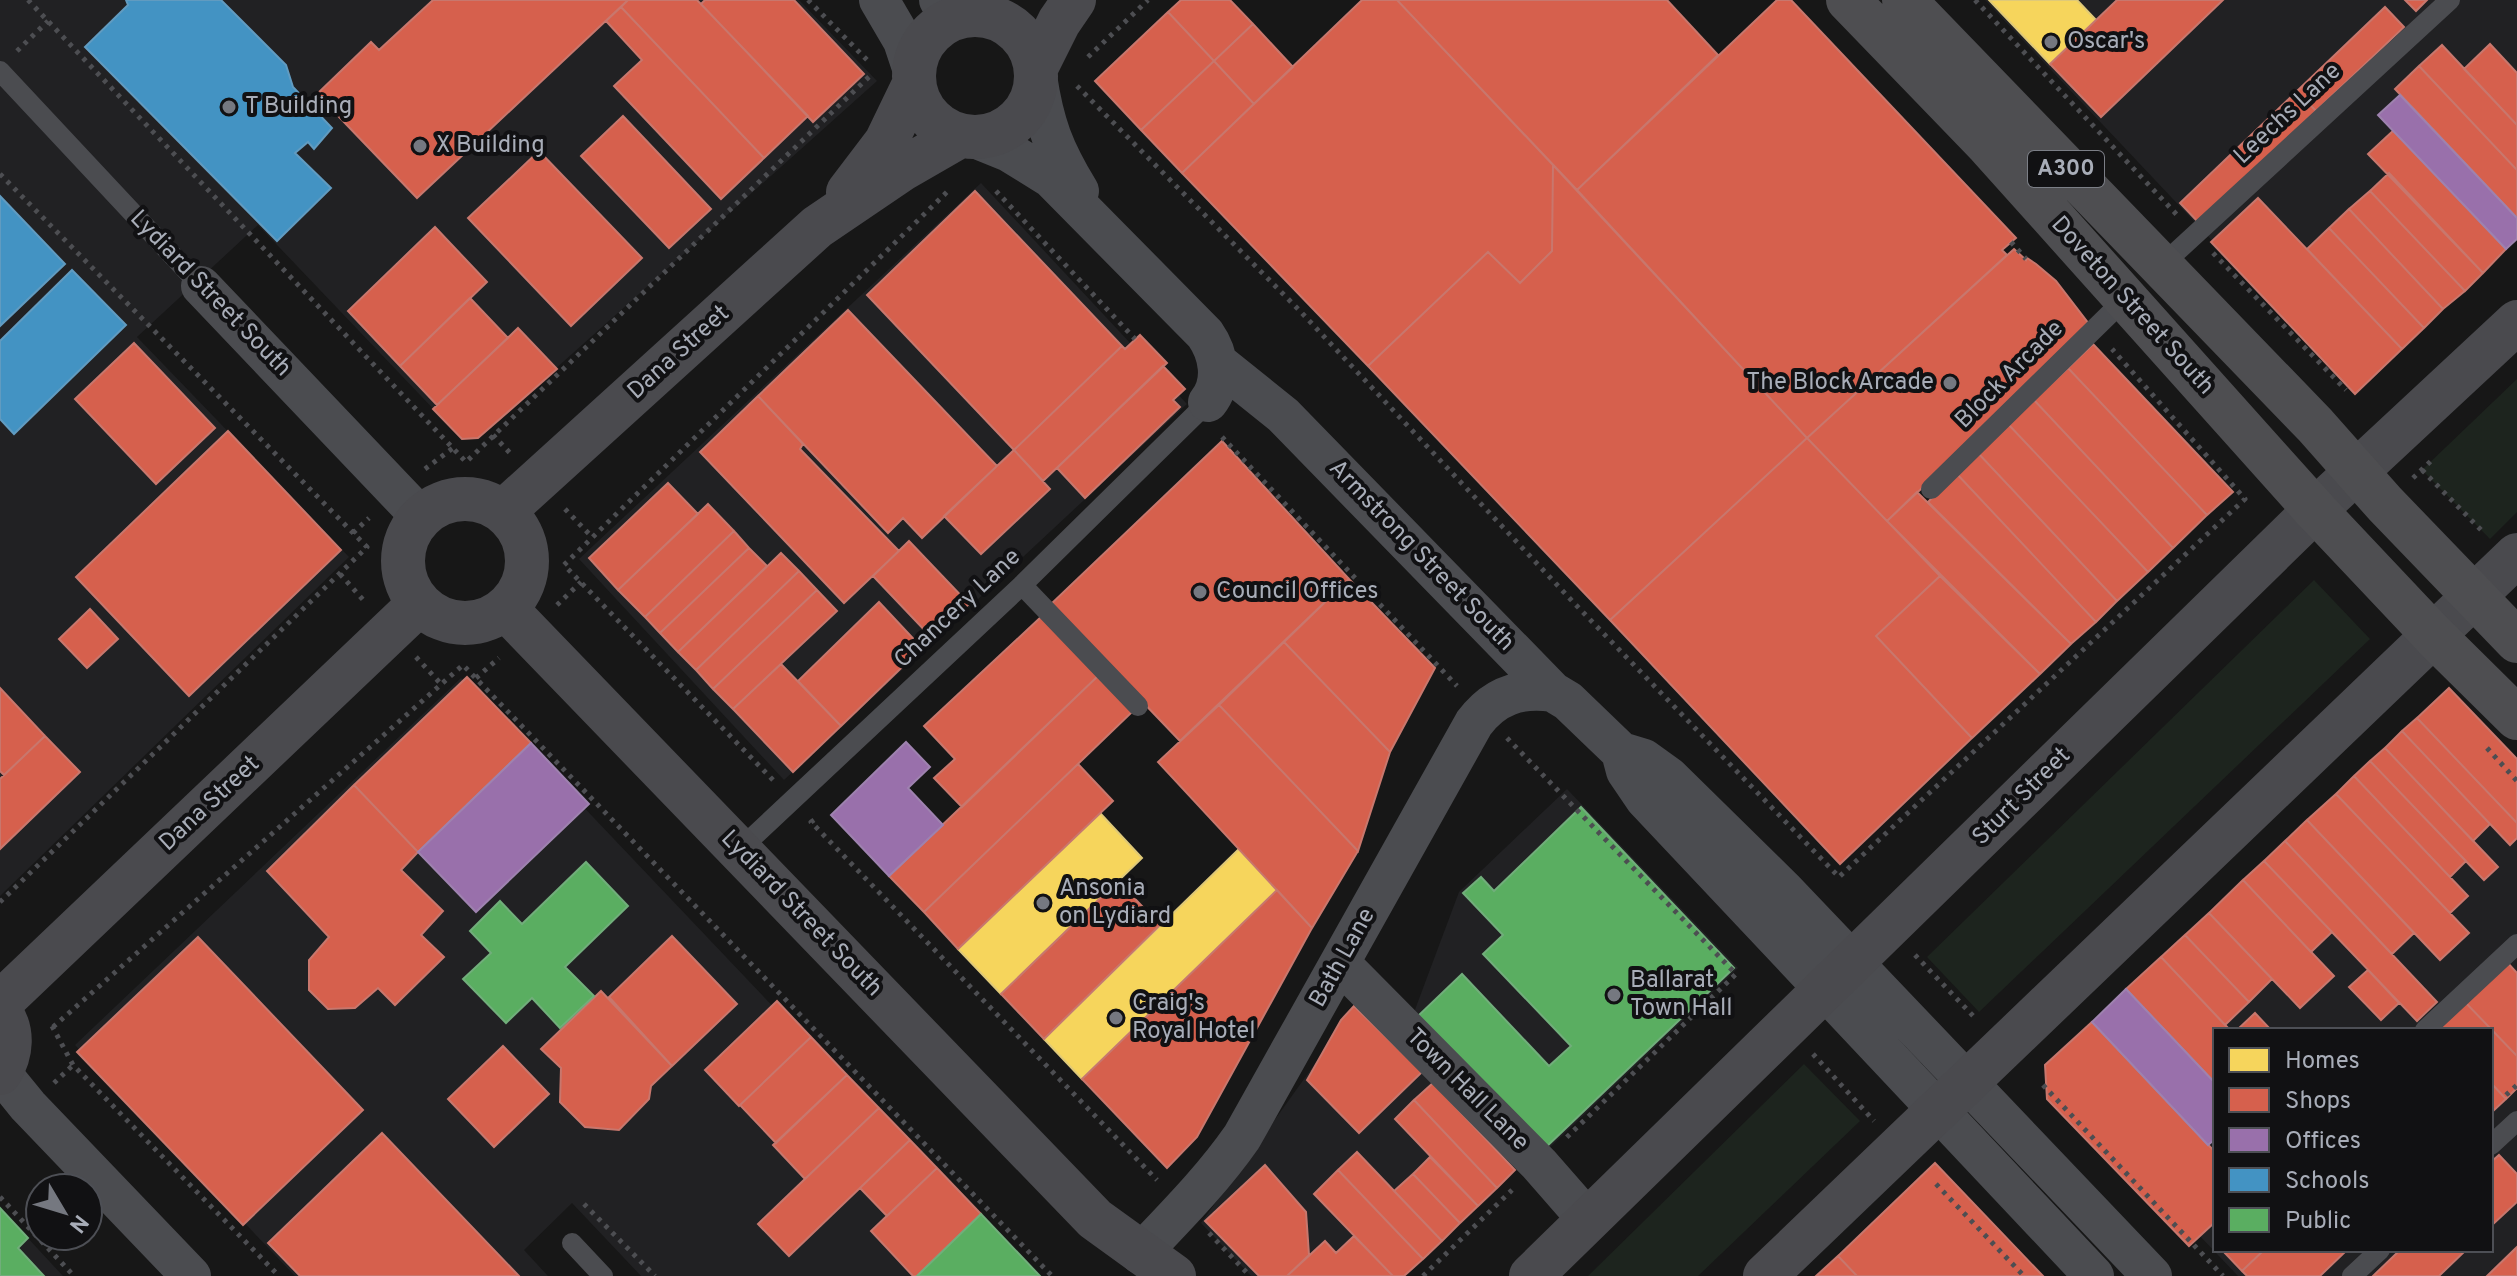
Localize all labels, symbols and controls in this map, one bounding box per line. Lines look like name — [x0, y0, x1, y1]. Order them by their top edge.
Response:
place label: Oscar's — [2067, 27, 2145, 57]
marker: Oscar's — [2042, 33, 2060, 51]
street label: Leechs Lane — [2228, 57, 2348, 171]
place label: T Building — [245, 92, 352, 122]
marker: T Building — [220, 98, 238, 116]
place label: X Building — [436, 131, 545, 161]
marker: X Building — [411, 137, 429, 155]
road number: A300 — [2028, 151, 2104, 187]
street label: Lydiard Street South — [123, 204, 297, 384]
street label: Doveton Street South — [2044, 210, 2220, 402]
street label: Dana Street — [622, 299, 736, 407]
street label: Block Arcade — [1949, 314, 2071, 436]
place label: The Block Arcade — [1746, 368, 1934, 398]
marker: The Block Arcade — [1941, 374, 1959, 392]
street label: Armstrong Street South — [1322, 454, 1520, 658]
street label: Chancery Lane — [888, 543, 1028, 675]
place label: Council Offices — [1216, 577, 1379, 607]
marker: Council Offices — [1191, 583, 1209, 601]
street label: Sturt Street — [1967, 742, 2077, 852]
street label: Dana Street — [153, 750, 267, 858]
street label: Lydiard Street South — [714, 824, 888, 1004]
place label: Ansonia on Lydiard — [1059, 874, 1171, 932]
marker: Ansonia on Lydiard — [1034, 894, 1052, 912]
street label: Bath Lane — [1303, 903, 1383, 1013]
place label: Ballarat Town Hall — [1630, 966, 1733, 1024]
marker: Ballarat Town Hall — [1605, 986, 1623, 1004]
place label: Craig's Royal Hotel — [1132, 989, 1255, 1047]
marker: Craig's Royal Hotel — [1107, 1009, 1125, 1027]
street label: Town Hall Lane — [1399, 1022, 1535, 1158]
legend — [2213, 1028, 2493, 1252]
text: Homes — [2285, 1047, 2360, 1077]
text: Shops — [2285, 1087, 2351, 1117]
text: Offices — [2285, 1127, 2361, 1157]
text: Schools — [2285, 1167, 2370, 1197]
north arrow — [24, 1172, 104, 1252]
text: Public — [2285, 1207, 2351, 1237]
text: N — [62, 1208, 93, 1237]

